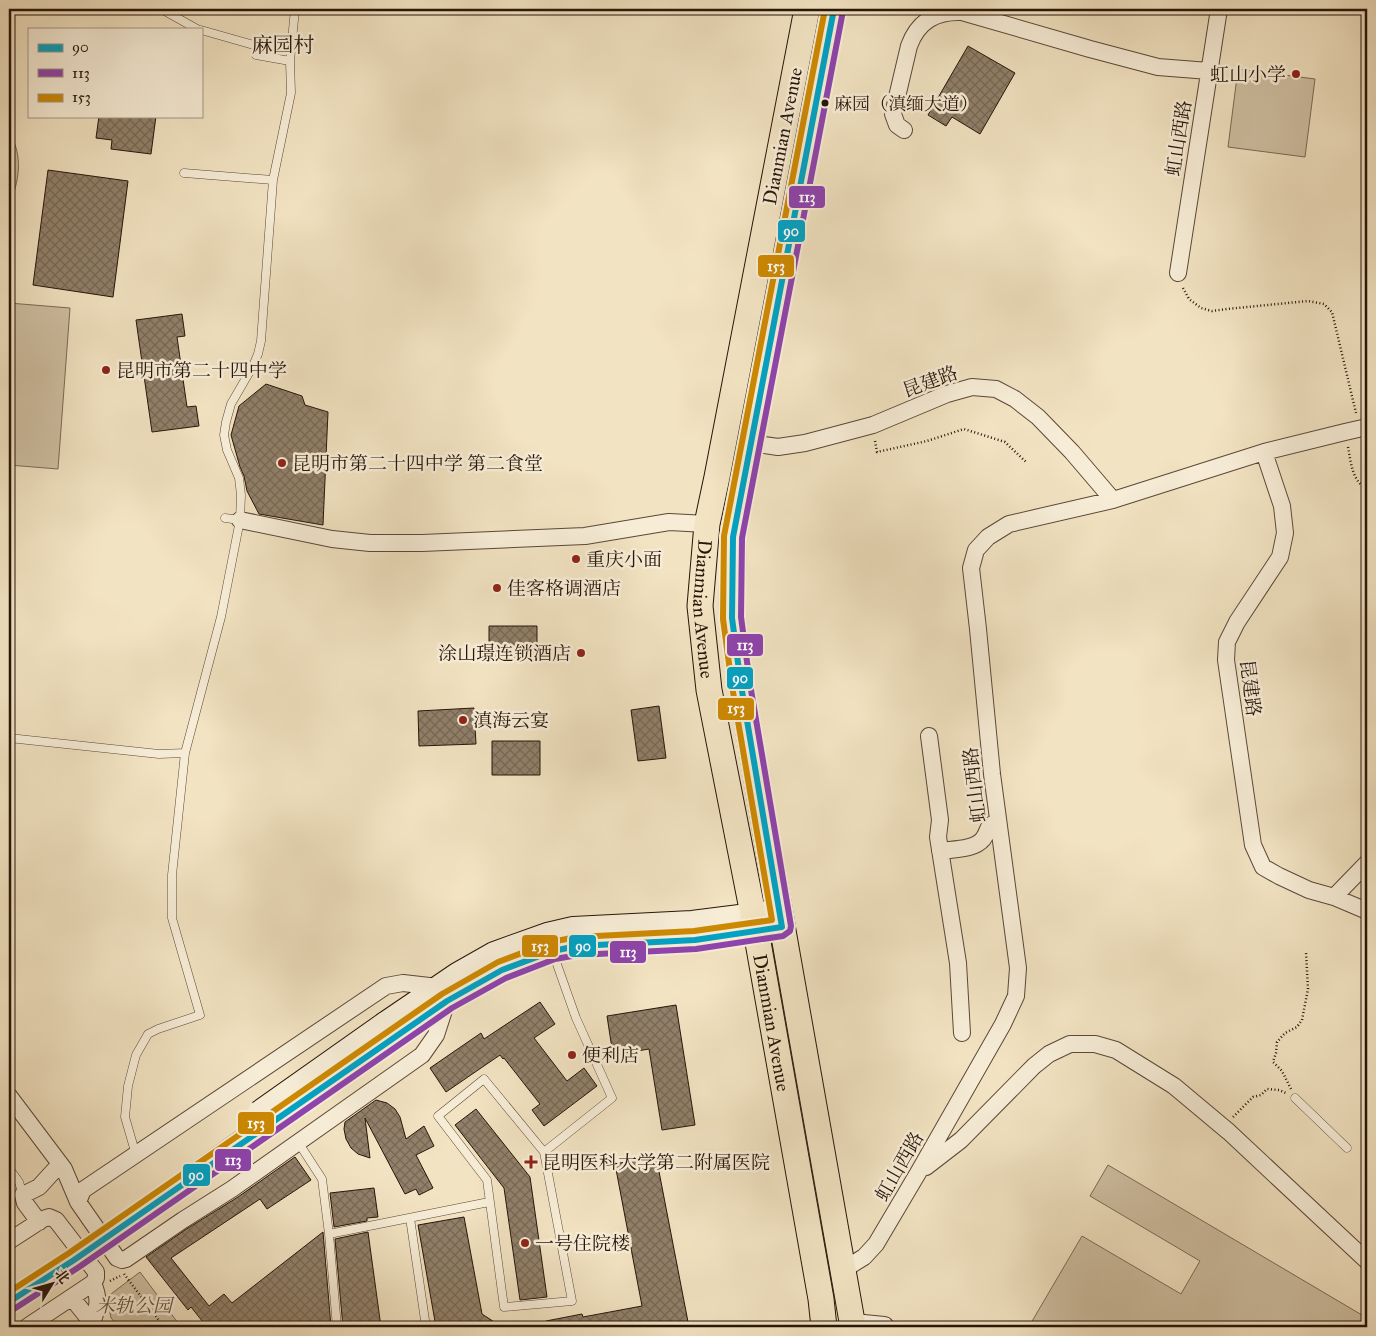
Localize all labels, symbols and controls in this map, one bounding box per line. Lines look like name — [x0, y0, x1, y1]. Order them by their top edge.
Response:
legend — [28, 28, 202, 118]
district label: 麻园村 — [252, 32, 315, 58]
text: 90 — [72, 38, 89, 56]
place label: 虹山小学 — [1210, 63, 1286, 86]
text: 113 — [72, 64, 90, 82]
street label: Dianmian Avenue — [758, 66, 807, 207]
marker: 虹山小学 — [1290, 68, 1302, 80]
text: 153 — [72, 88, 91, 106]
place label: 麻园（滇缅大道） — [834, 93, 978, 115]
marker: 麻园（滇缅大道） — [820, 98, 830, 108]
street label: 虹山西路 — [1161, 99, 1196, 177]
line badge: 113 — [788, 185, 826, 209]
text: 113 — [799, 189, 816, 207]
line badge: 90 — [777, 219, 806, 243]
text: 90 — [783, 223, 799, 241]
line badge: 153 — [757, 254, 795, 278]
text: 153 — [767, 258, 785, 276]
place label: 昆明市第二十四中学 — [116, 359, 287, 382]
street label: 昆建路 — [899, 361, 961, 402]
marker: 昆明市第二十四中学 — [100, 364, 112, 376]
place label: 昆明市第二十四中学 第二食堂 — [292, 452, 543, 475]
marker: 昆明市第二十四中学 第二食堂 — [276, 457, 288, 469]
street label: Dianmian Avenue — [688, 539, 719, 680]
place label: 重庆小面 — [586, 548, 662, 571]
marker: 重庆小面 — [570, 553, 582, 565]
place label: 佳客格调酒店 — [507, 577, 621, 600]
marker: 佳客格调酒店 — [491, 582, 503, 594]
line badge: 113 — [726, 633, 764, 657]
text: 113 — [737, 637, 754, 655]
place label: 涂山璟连锁酒店 — [438, 642, 571, 665]
marker: 涂山璟连锁酒店 — [575, 647, 587, 659]
street label: 昆建路 — [1236, 658, 1265, 718]
line badge: 90 — [726, 666, 754, 690]
text: 90 — [732, 670, 748, 688]
line badge: 153 — [717, 697, 755, 721]
text: 153 — [727, 700, 745, 718]
place label: 滇海云宴 — [473, 709, 549, 732]
marker: 滇海云宴 — [457, 714, 469, 726]
street label: 虹山西路 — [958, 746, 991, 824]
line badge: 153 — [521, 934, 559, 958]
line badge: 90 — [568, 934, 597, 958]
text: 153 — [531, 938, 549, 956]
text: 90 — [575, 938, 591, 956]
line badge: 113 — [609, 940, 647, 964]
text: 113 — [620, 944, 637, 962]
street label: Dianmian Avenue — [748, 952, 795, 1093]
place label: 便利店 — [582, 1044, 639, 1067]
marker: 便利店 — [566, 1049, 578, 1061]
line badge: 153 — [237, 1111, 275, 1135]
text: 153 — [247, 1115, 265, 1133]
street label: 虹山西路 — [870, 1128, 928, 1205]
line badge: 113 — [214, 1148, 252, 1172]
place label: 昆明医科大学第二附属医院 — [542, 1151, 770, 1174]
text: 113 — [225, 1152, 242, 1170]
marker: 昆明医科大学第二附属医院 — [524, 1155, 538, 1169]
line badge: 90 — [182, 1163, 211, 1187]
text: 90 — [188, 1167, 204, 1185]
place label: 一号住院楼 — [535, 1232, 630, 1255]
marker: 一号住院楼 — [519, 1237, 531, 1249]
north arrow — [28, 1258, 78, 1308]
text: 北 — [51, 1266, 73, 1287]
park label: 米轨公园 — [96, 1294, 175, 1317]

